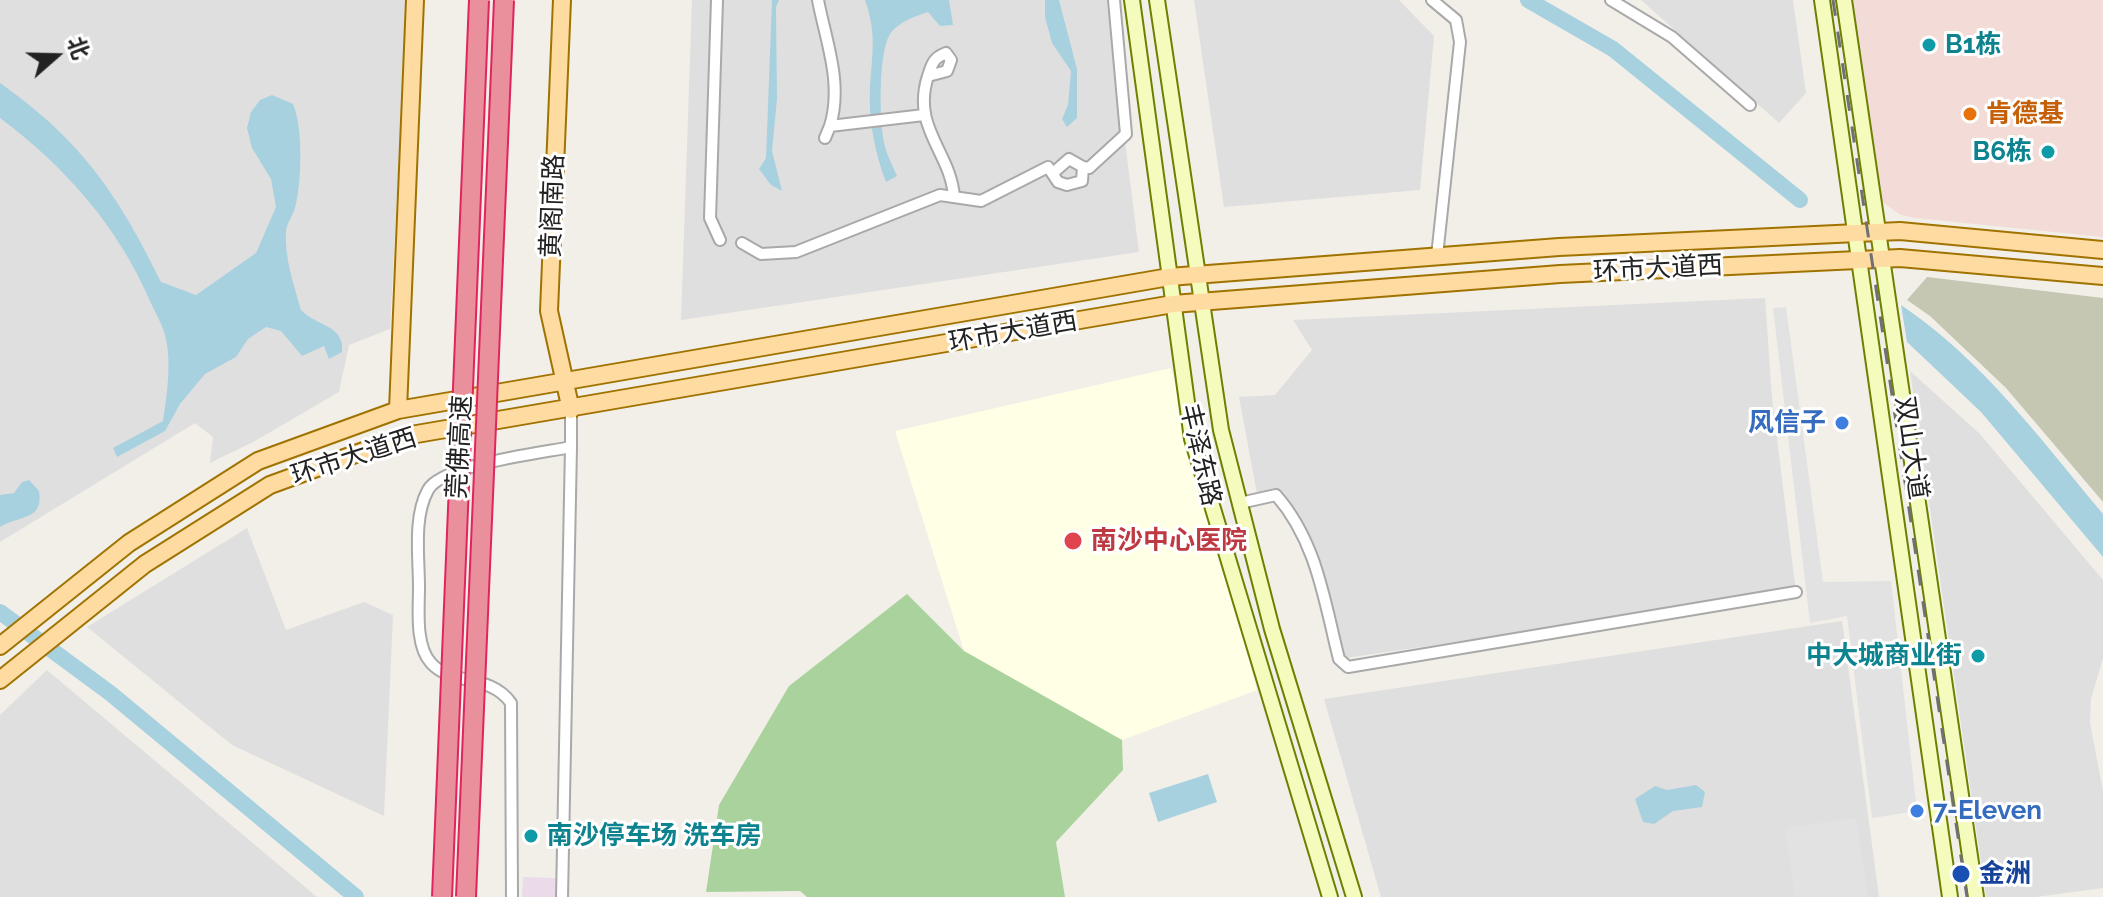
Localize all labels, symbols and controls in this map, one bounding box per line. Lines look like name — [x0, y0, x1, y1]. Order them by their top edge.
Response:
north arrow — [16, 16, 96, 96]
place label: B1栋 — [1945, 29, 2002, 61]
text: 北 — [63, 33, 95, 63]
marker: B1栋 — [1920, 36, 1938, 54]
place label: 肯德基 — [1986, 98, 2064, 130]
marker: 肯德基 — [1961, 105, 1979, 123]
place label: B6栋 — [1973, 136, 2032, 168]
marker: B6栋 — [2039, 143, 2057, 161]
street label: 黄阁南路 — [536, 153, 570, 259]
street label: 环市大道西 — [1592, 250, 1724, 288]
street label: 环市大道西 — [946, 305, 1080, 359]
street label: 莞佛高速 — [442, 394, 478, 500]
street label: 双山大道 — [1888, 394, 1934, 502]
street label: 丰泽东路 — [1173, 401, 1227, 509]
place label: 风信子 — [1748, 407, 1826, 439]
marker: 风信子 — [1833, 414, 1851, 432]
street label: 环市大道西 — [287, 422, 421, 492]
place label: 南沙中心医院 — [1091, 525, 1247, 557]
marker: 南沙中心医院 — [1062, 530, 1084, 552]
place label: 中大城商业街 — [1806, 640, 1962, 672]
marker: 中大城商业街 — [1969, 647, 1987, 665]
place label: 7-Eleven — [1933, 795, 2042, 827]
marker: 7-Eleven — [1908, 802, 1926, 820]
place label: 南沙停车场 洗车房 — [547, 820, 761, 852]
marker: 南沙停车场 洗车房 — [522, 827, 540, 845]
place label: 金洲 — [1979, 858, 2031, 890]
marker: 金洲 — [1950, 863, 1972, 885]

